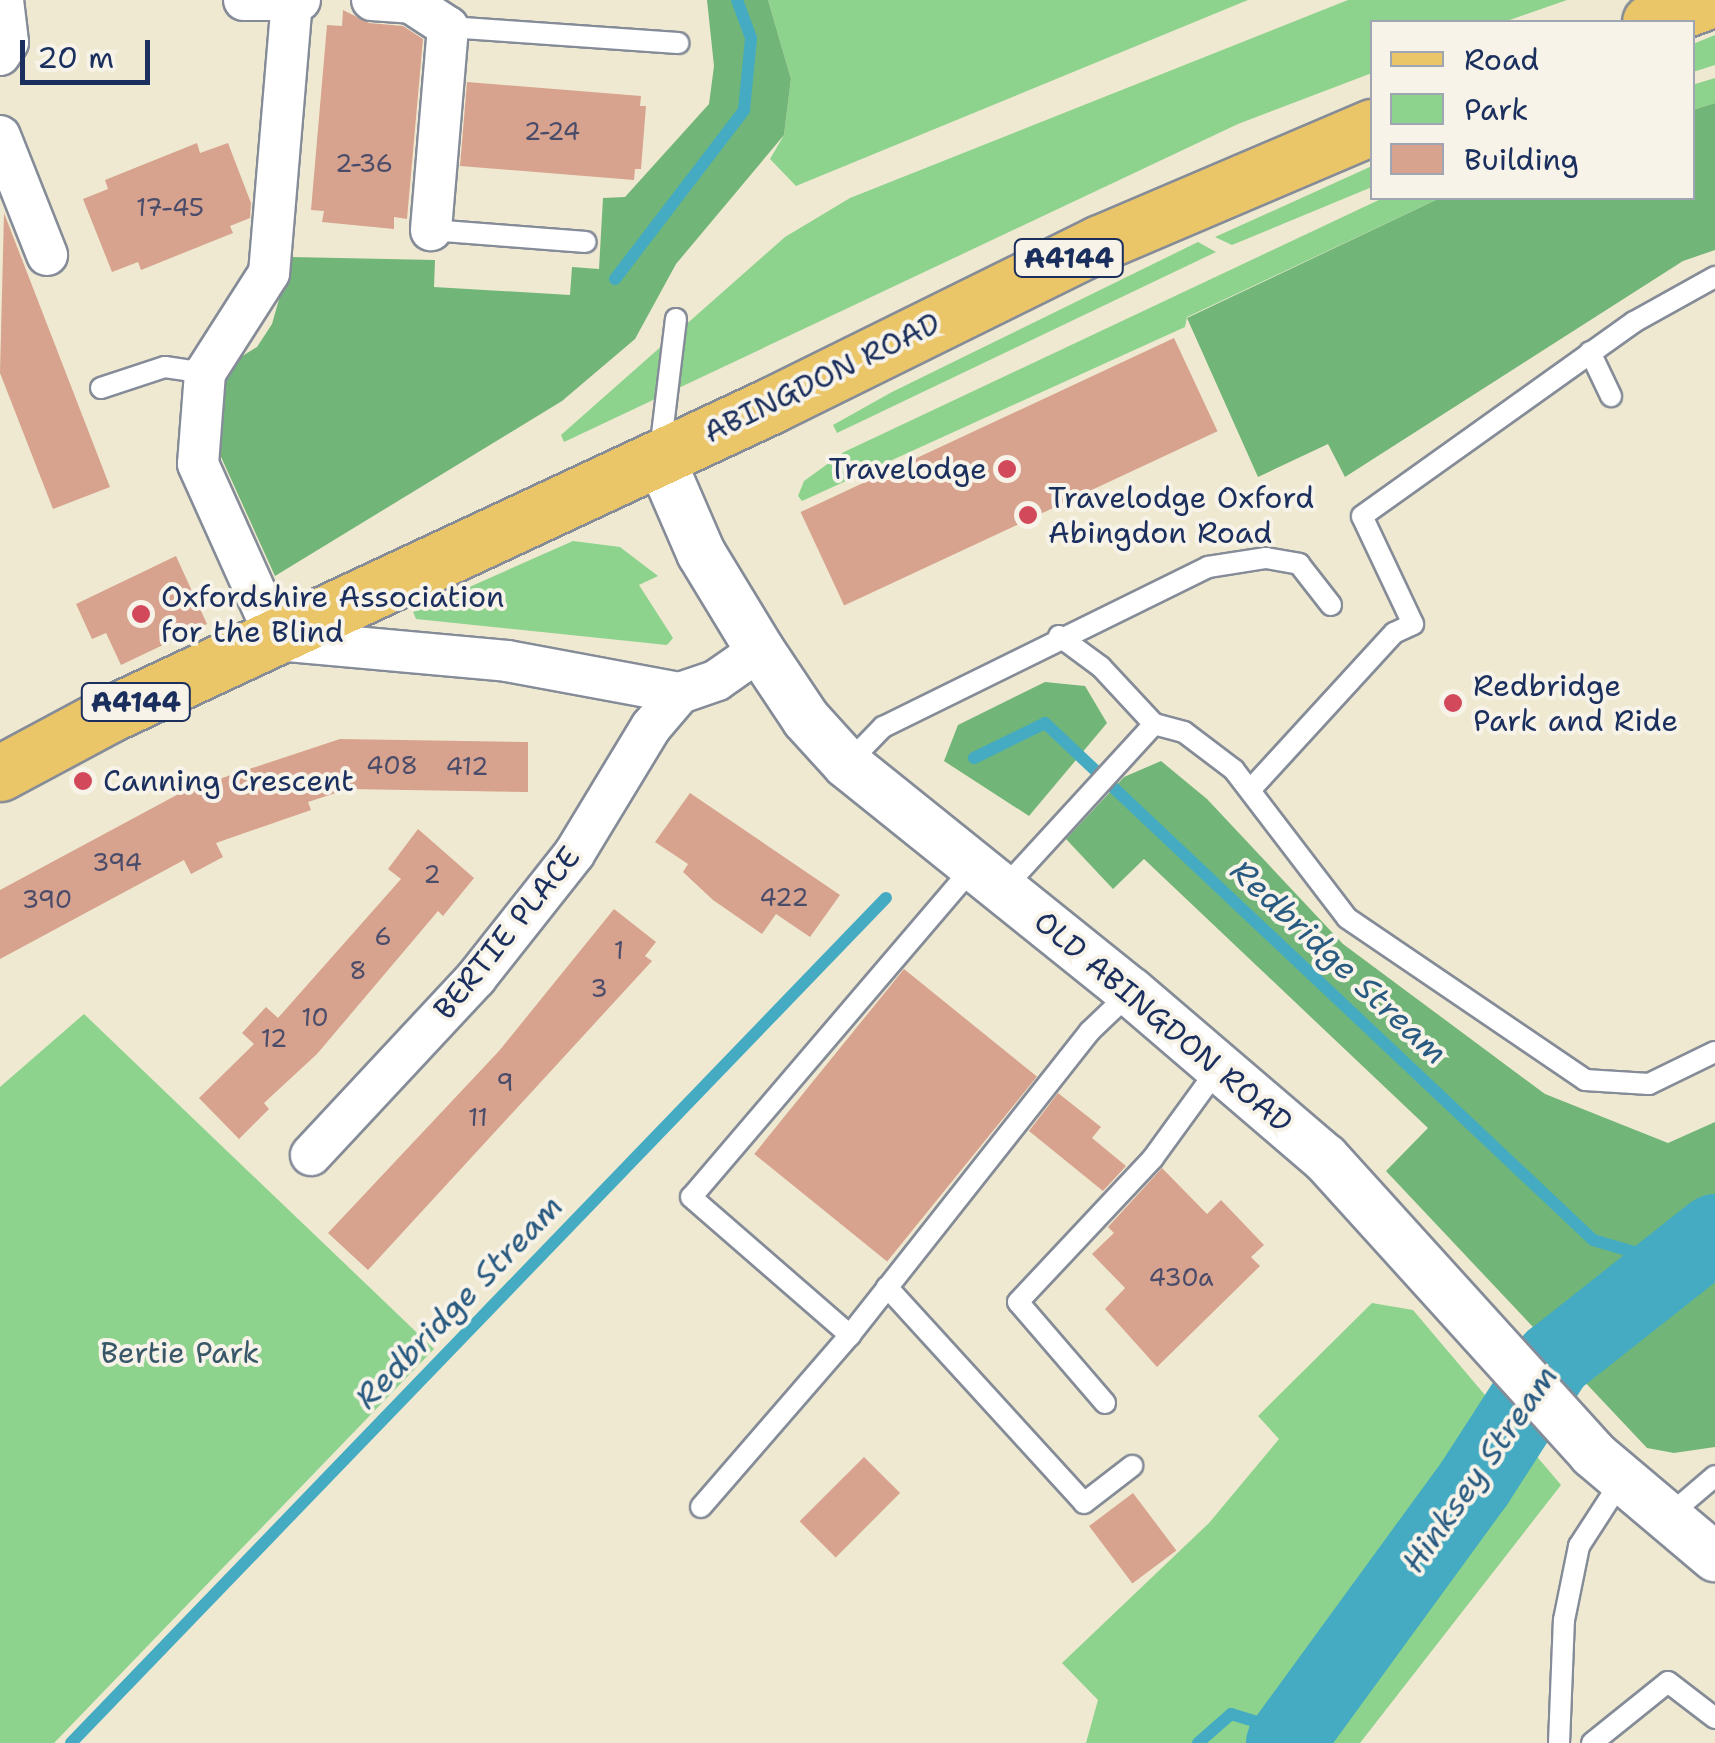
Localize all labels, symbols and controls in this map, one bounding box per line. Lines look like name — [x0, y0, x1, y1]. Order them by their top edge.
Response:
scale bar — [25, 20, 155, 82]
legend — [1370, 20, 1695, 200]
text: 20 m — [37, 37, 114, 78]
text: Road — [1464, 39, 1539, 80]
text: Park — [1464, 89, 1528, 130]
house number: 2-24 — [524, 116, 580, 146]
text: Building — [1464, 139, 1579, 180]
house number: 2-36 — [335, 148, 393, 178]
house number: 17-45 — [136, 192, 204, 222]
road number: A4144 — [1012, 235, 1126, 281]
street label: ABINGDON ROAD — [698, 305, 946, 451]
place label: Travelodge — [828, 451, 987, 487]
marker: Travelodge — [996, 458, 1018, 480]
place label: Travelodge Oxford Abingdon Road — [1048, 480, 1314, 550]
marker: Travelodge Oxford Abingdon Road — [1017, 504, 1039, 526]
place label: Oxfordshire Association for the Blind — [161, 579, 504, 650]
marker: Oxfordshire Association for the Blind — [130, 603, 152, 625]
place label: Redbridge Park and Ride — [1473, 668, 1678, 738]
road number: A4144 — [78, 679, 194, 725]
marker: Redbridge Park and Ride — [1442, 692, 1464, 714]
house number: 408 — [366, 750, 418, 780]
house number: 412 — [446, 751, 488, 781]
place label: Canning Crescent — [103, 763, 354, 799]
marker: Canning Crescent — [72, 770, 94, 792]
street label: BERTIE PLACE — [426, 839, 588, 1027]
house number: 394 — [92, 847, 142, 877]
water label: Redbridge Stream — [1223, 852, 1455, 1072]
house number: 2 — [423, 859, 441, 889]
house number: 422 — [759, 882, 809, 912]
house number: 390 — [22, 884, 72, 914]
street label: OLD ABINGDON ROAD — [1027, 903, 1299, 1141]
house number: 6 — [374, 921, 392, 951]
house number: 1 — [614, 935, 624, 965]
house number: 8 — [349, 955, 367, 985]
house number: 3 — [590, 973, 608, 1003]
house number: 10 — [301, 1002, 329, 1032]
house number: 12 — [261, 1023, 287, 1053]
house number: 9 — [496, 1067, 514, 1097]
house number: 11 — [468, 1102, 488, 1132]
water label: Redbridge Stream — [347, 1187, 571, 1417]
house number: 430a — [1148, 1262, 1214, 1292]
park label: Bertie Park — [100, 1335, 260, 1371]
water label: Hinksey Stream — [1394, 1358, 1566, 1580]

